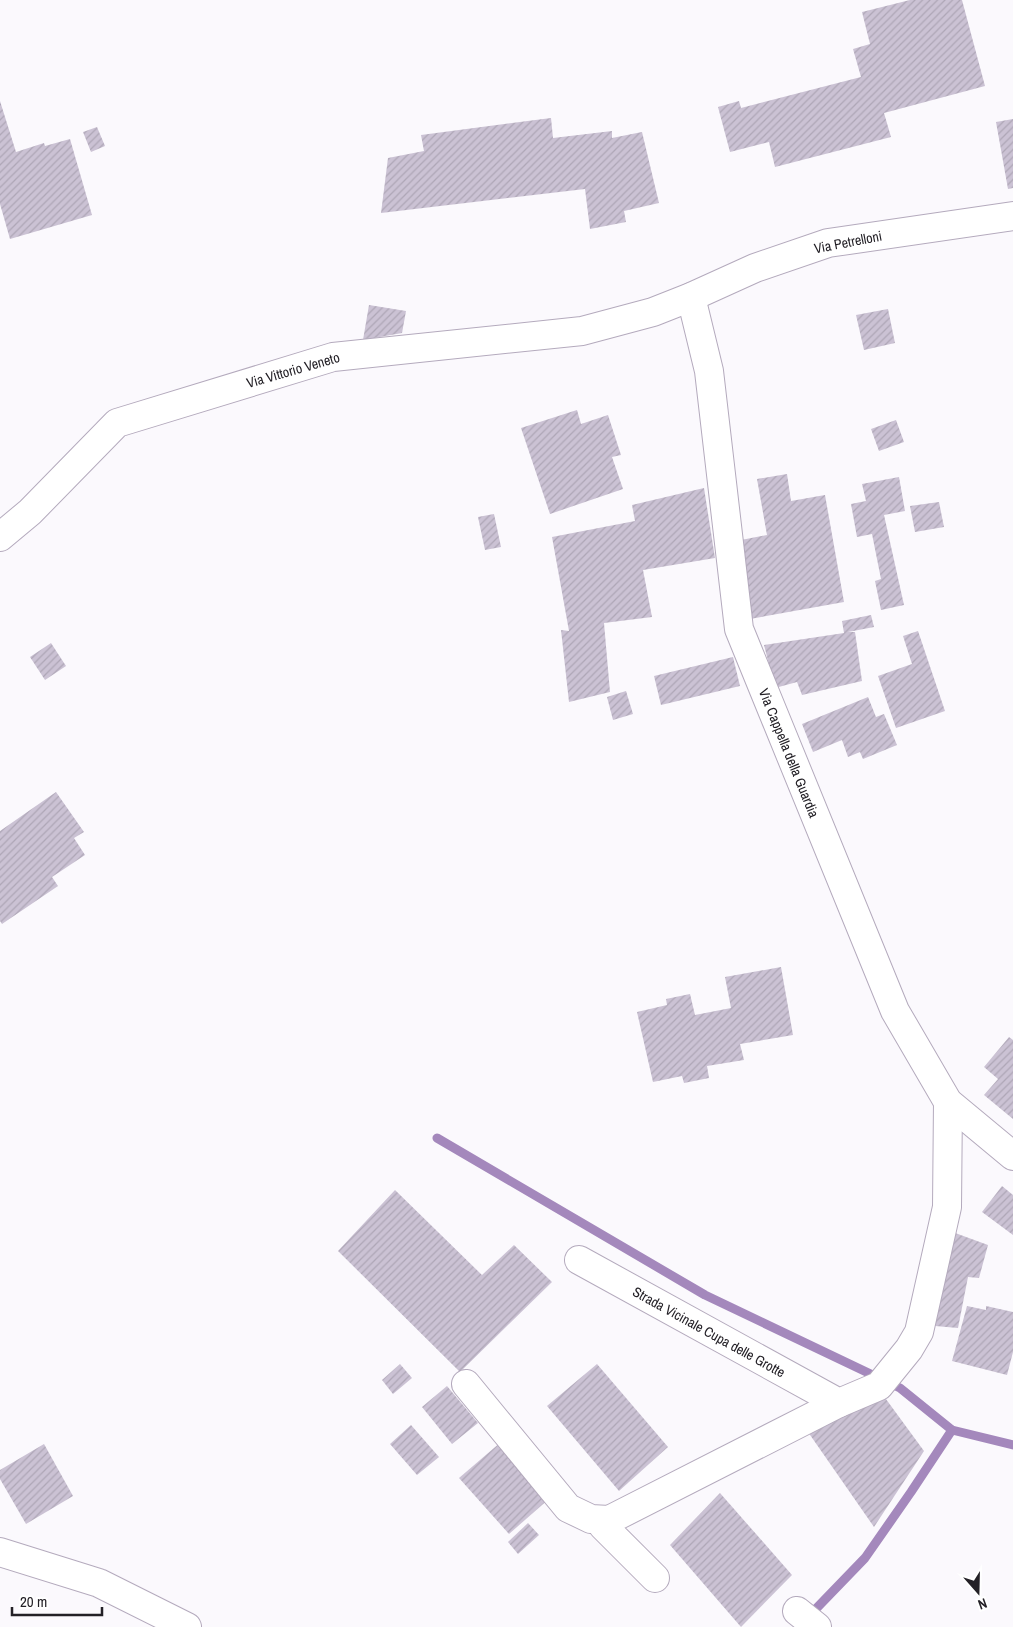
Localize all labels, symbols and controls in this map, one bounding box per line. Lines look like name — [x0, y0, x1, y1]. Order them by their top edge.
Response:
street label: Via Petrelloni — [813, 227, 883, 257]
street label: Via Vittorio Veneto — [244, 348, 342, 392]
street label: Via Cappella della Guardia — [755, 686, 823, 821]
street label: Strada Vicinale Cupa delle Grotte — [630, 1283, 788, 1381]
north arrow — [953, 1567, 1003, 1617]
scale bar — [12, 1584, 102, 1616]
text: 20 m — [20, 1591, 47, 1612]
text: N — [975, 1594, 989, 1614]

